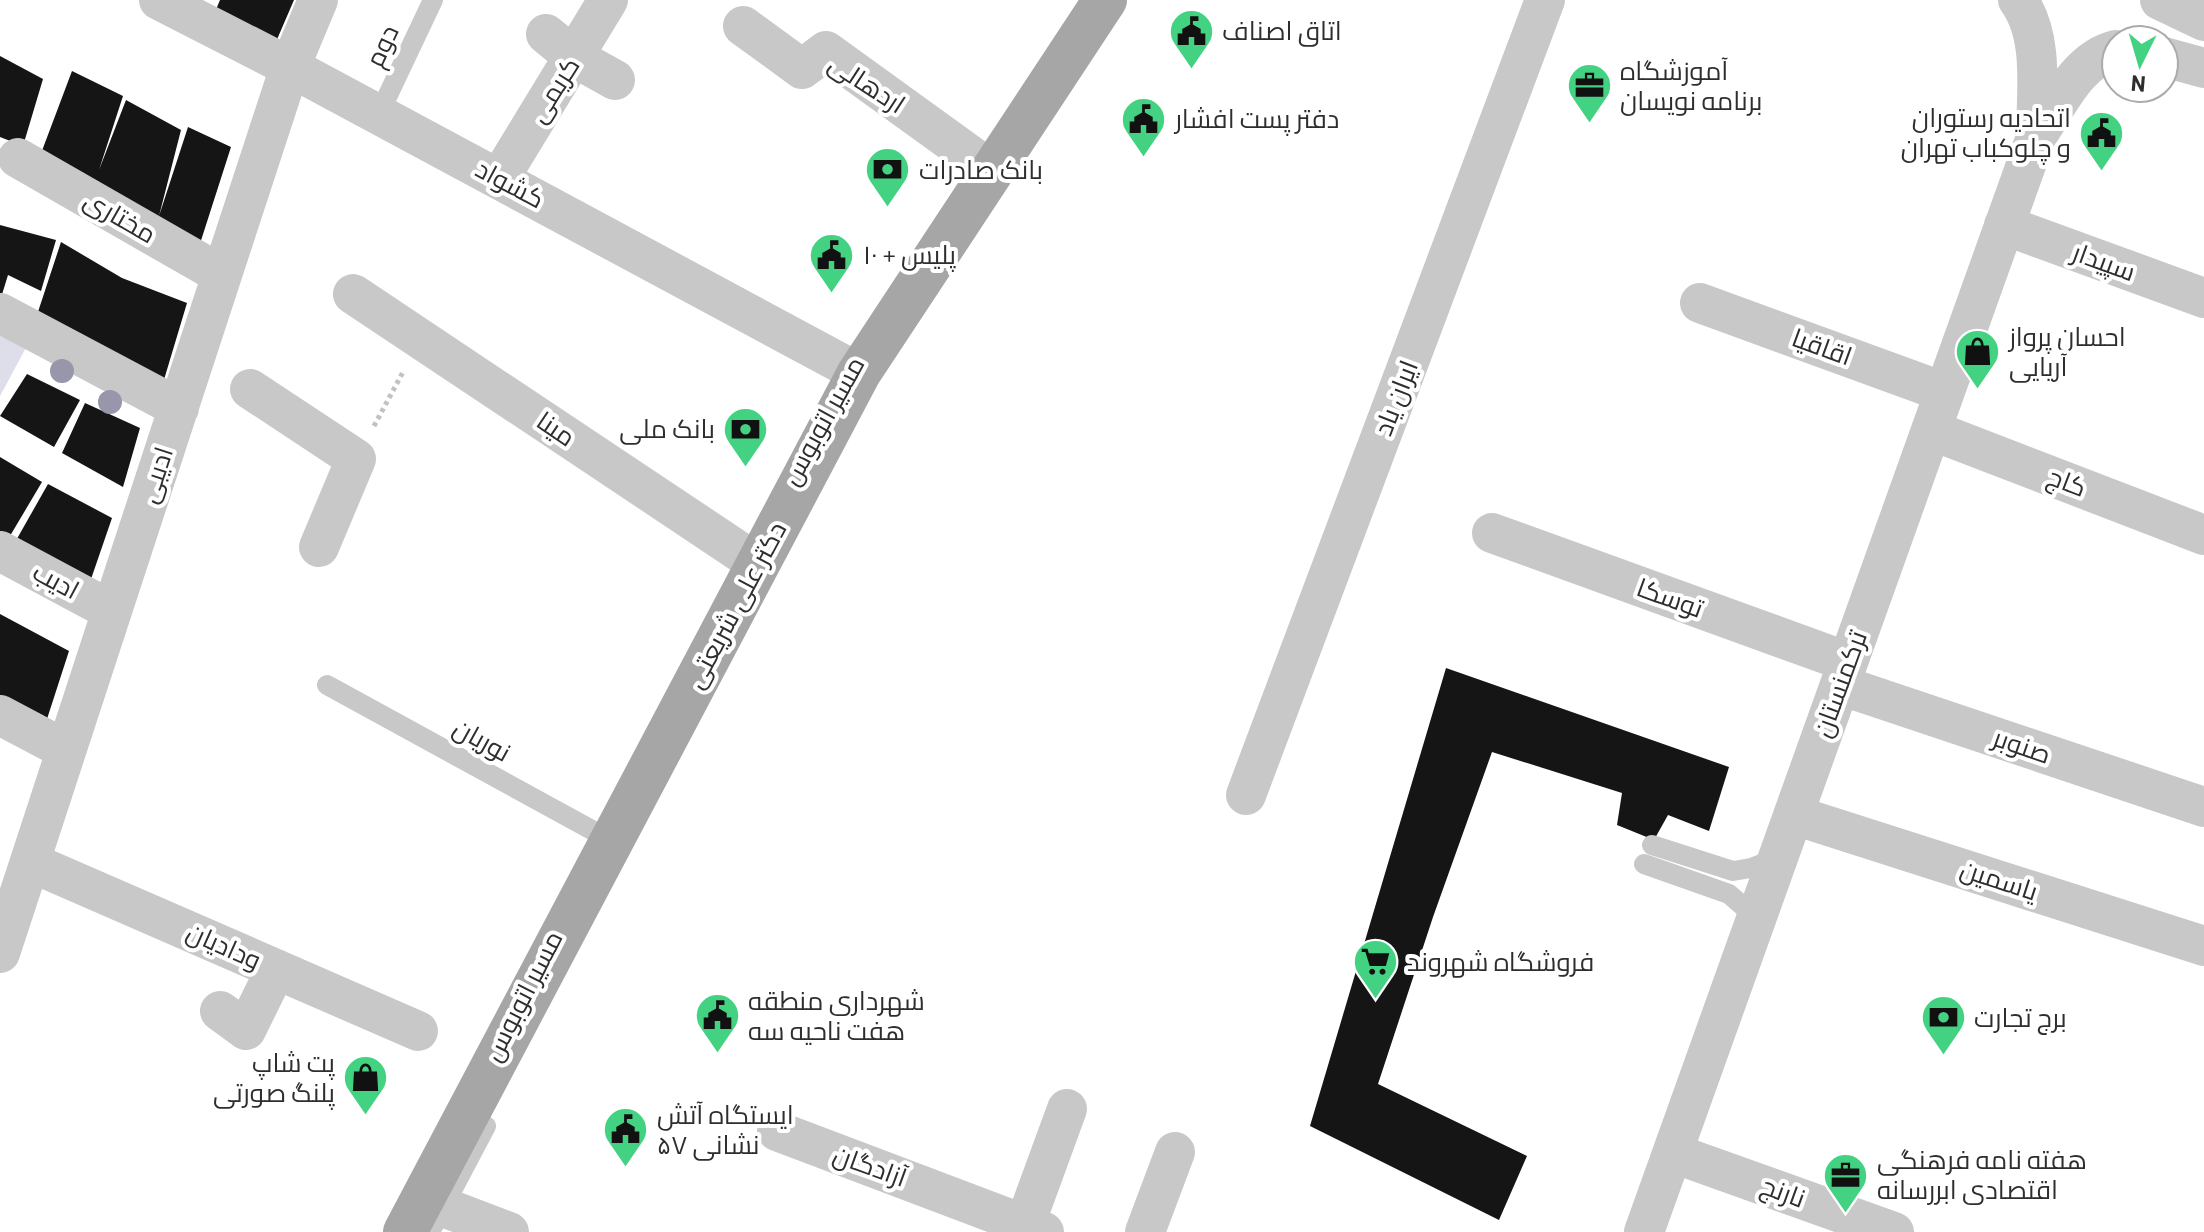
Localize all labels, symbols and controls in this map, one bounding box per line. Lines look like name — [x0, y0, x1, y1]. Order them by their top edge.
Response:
public building icon: اتاق اصناف — [1167, 7, 1215, 70]
place label: اتاق اصناف — [1222, 14, 1342, 47]
street label: دوم — [358, 19, 407, 73]
north arrow — [2100, 24, 2180, 104]
street label: اردهالی — [823, 47, 912, 121]
street label: کریمی — [521, 51, 587, 129]
place label: آموزشگاه برنامه نویسان — [1620, 54, 1763, 116]
office icon: آموزشگاه برنامه نویسان — [1565, 62, 1613, 125]
text: N — [2130, 71, 2147, 99]
public building icon: دفتر پست افشار — [1120, 95, 1168, 158]
place label: اتحادیه رستوران و چلوکباب تهران — [1901, 101, 2071, 165]
place label: دفتر پست افشار — [1173, 102, 1339, 136]
public building icon: اتحادیه رستوران و چلوکباب تهران — [2078, 109, 2126, 172]
bank icon: بانک صادرات — [864, 146, 912, 209]
street label: کشواد — [471, 152, 550, 214]
place label: بانک صادرات — [919, 153, 1043, 185]
street label: مختاری — [79, 183, 162, 249]
public building icon: پلیس + ۱۰ — [808, 231, 856, 294]
street label: سپیدار — [2066, 234, 2140, 289]
place label: پلیس + ۱۰ — [863, 238, 956, 272]
place label: احسان پرواز آریایی — [2007, 320, 2126, 383]
street label: اقاقیا — [1788, 321, 1857, 371]
shop icon: احسان پرواز آریایی — [1954, 328, 2002, 391]
street label: مسیر اتوبوس — [774, 351, 871, 491]
street label: ایران یاد — [1366, 355, 1424, 440]
street label: مینا — [532, 404, 582, 452]
bank icon: بانک ملی — [722, 405, 770, 468]
place label: بانک ملی — [619, 412, 715, 445]
street label: ادیبی — [131, 443, 180, 507]
street label: کاج — [2043, 459, 2091, 505]
street label: دکتر علی شریعتی — [678, 516, 793, 694]
street label: ادیب — [28, 555, 85, 605]
street label: توسکا — [1633, 570, 1708, 624]
street label: ترکمنستان — [1805, 626, 1873, 741]
street label: نوریان — [448, 710, 517, 768]
street label: صنوبر — [1987, 720, 2055, 770]
street label: یاسمین — [1956, 852, 2042, 908]
street label: ودادیان — [182, 915, 267, 976]
street label: مسیر اتوبوس — [476, 925, 570, 1067]
supermarket icon: فروشگاه شهروند — [1352, 938, 1400, 1001]
place label: فروشگاه شهروند — [1407, 945, 1594, 978]
place label: شهرداری منطقه هفت ناحیه سه — [748, 984, 925, 1045]
public building icon: شهرداری منطقه هفت ناحیه سه — [693, 992, 741, 1055]
bank icon: برج تجارت — [1919, 994, 1967, 1057]
place label: برج تجارت — [1974, 1001, 2067, 1035]
place label: پت شاپ پلنگ صورتی — [213, 1046, 335, 1110]
shop icon: پت شاپ پلنگ صورتی — [342, 1054, 390, 1117]
place label: ایستگاه آتش نشانی ۵۷ — [657, 1098, 794, 1161]
public building icon: ایستگاه آتش نشانی ۵۷ — [602, 1106, 650, 1169]
street label: آزادگان — [829, 1137, 911, 1193]
place label: هفته نامه فرهنگی اقتصادی ابررسانه — [1877, 1143, 2087, 1205]
office icon: هفته نامه فرهنگی اقتصادی ابررسانه — [1822, 1151, 1870, 1214]
street label: نارنج — [1756, 1168, 1810, 1216]

